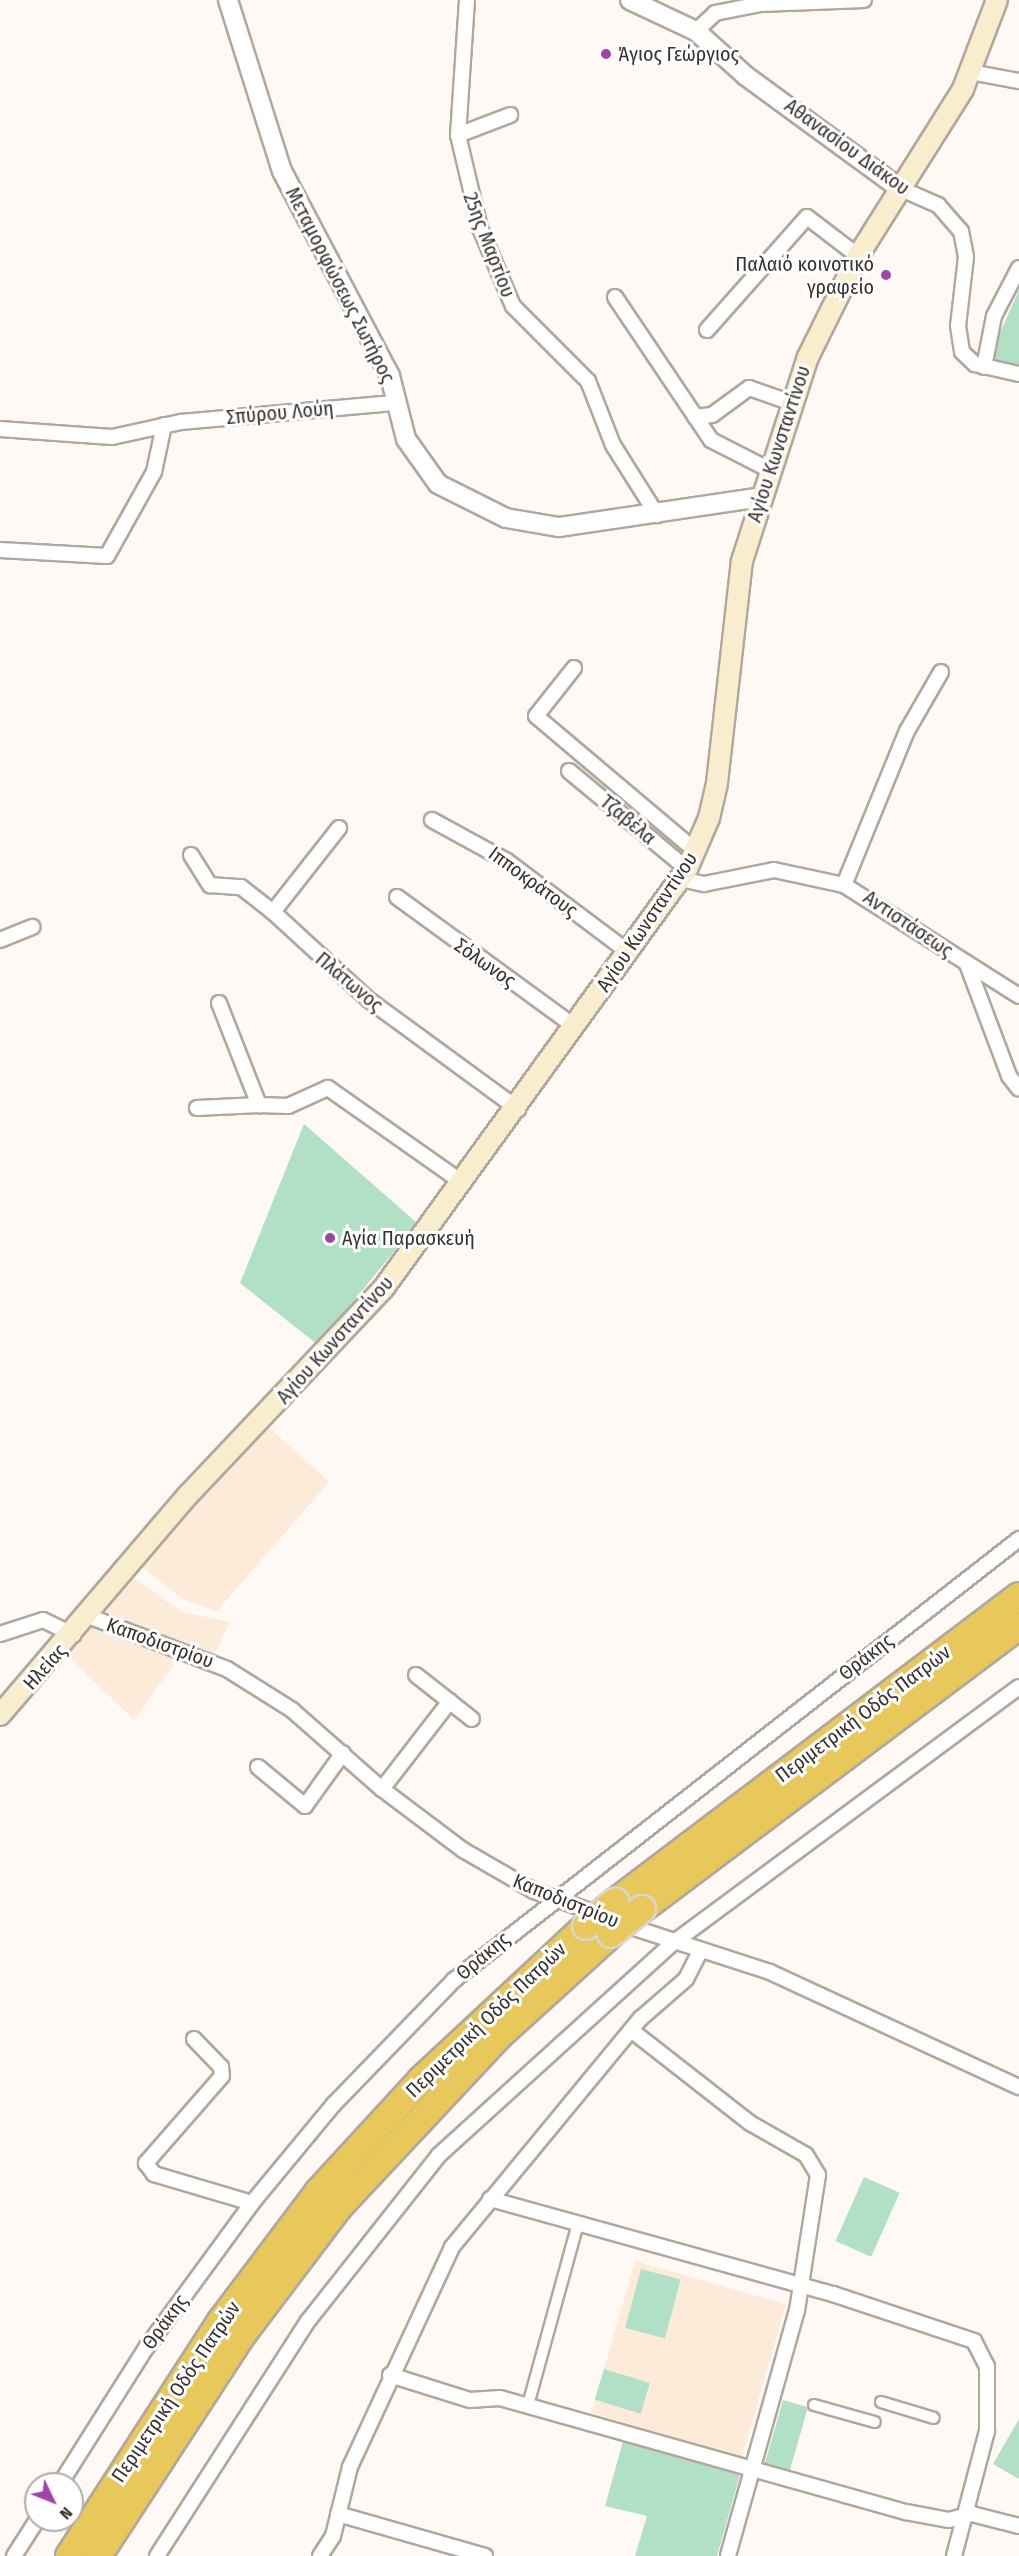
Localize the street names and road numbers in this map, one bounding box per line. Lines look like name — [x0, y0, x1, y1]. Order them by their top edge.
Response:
street label: Αθανασίου Διάκου — [780, 94, 914, 200]
street label: Μεταμορφώσεως Σωτήρος — [280, 183, 400, 387]
street label: 25ης Μαρτίου — [458, 189, 520, 301]
street label: Αγίου Κωνσταντίνου — [742, 363, 816, 525]
street label: Σπύρου Λούη — [225, 396, 335, 430]
street label: Τζαβέλα — [595, 790, 661, 850]
street label: Ιπποκράτους — [484, 842, 582, 922]
street label: Αγίου Κωνσταντίνου — [591, 848, 703, 996]
street label: Αντιστάσεως — [859, 885, 957, 963]
street label: Σόλωνος — [450, 933, 520, 993]
street label: Πλάτωνος — [310, 947, 388, 1017]
street label: Αγίου Κωνσταντίνου — [271, 1271, 399, 1409]
street label: Καποδιστρίου — [103, 1613, 217, 1673]
street label: Θράκης — [834, 1628, 898, 1686]
street label: Ηλείας — [18, 1639, 72, 1695]
street label: Περιμετρική Οδός Πατρών — [771, 1640, 955, 1788]
street label: Καποδιστρίου — [509, 1869, 623, 1933]
street label: Θράκης — [451, 1927, 515, 1985]
street label: Περιμετρική Οδός Πατρών — [401, 1937, 571, 2103]
street label: Θράκης — [137, 2290, 193, 2354]
street label: Περιμετρική Οδός Πατρών — [106, 2297, 246, 2487]

